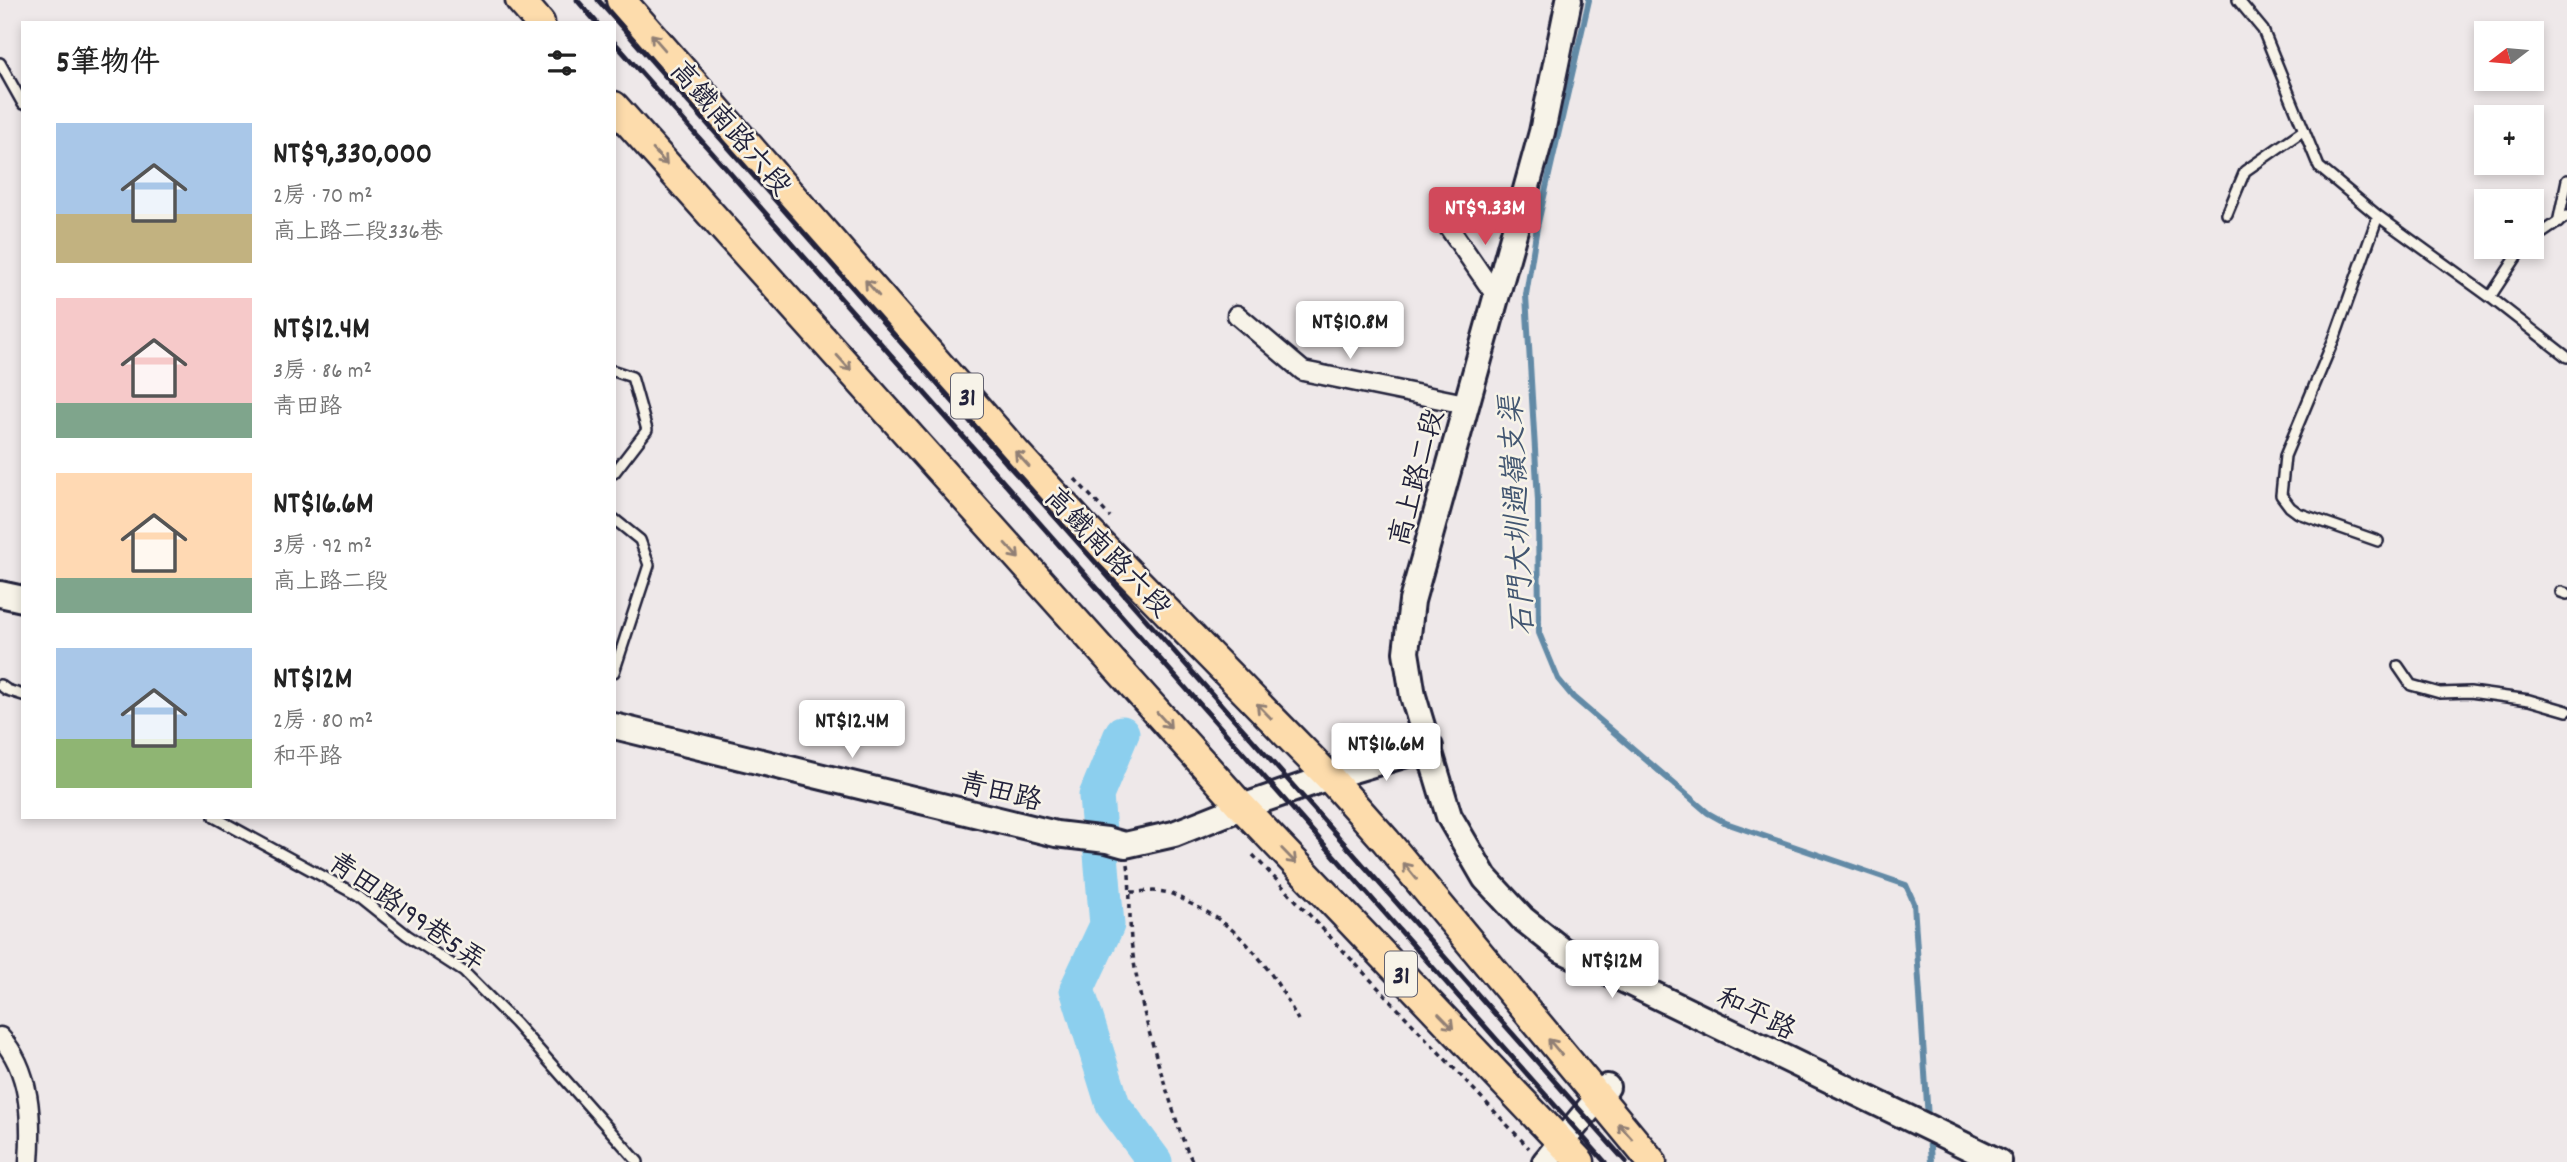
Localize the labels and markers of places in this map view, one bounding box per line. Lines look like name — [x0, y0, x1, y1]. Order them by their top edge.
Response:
pin: NT$9.33M — [1413, 188, 1557, 247]
pin: NT$10.8M — [1278, 302, 1422, 361]
pin: NT$12.4M — [780, 700, 924, 760]
pin: NT$16.6M — [1314, 724, 1458, 783]
pin: NT$12M — [1555, 940, 1669, 1000]

